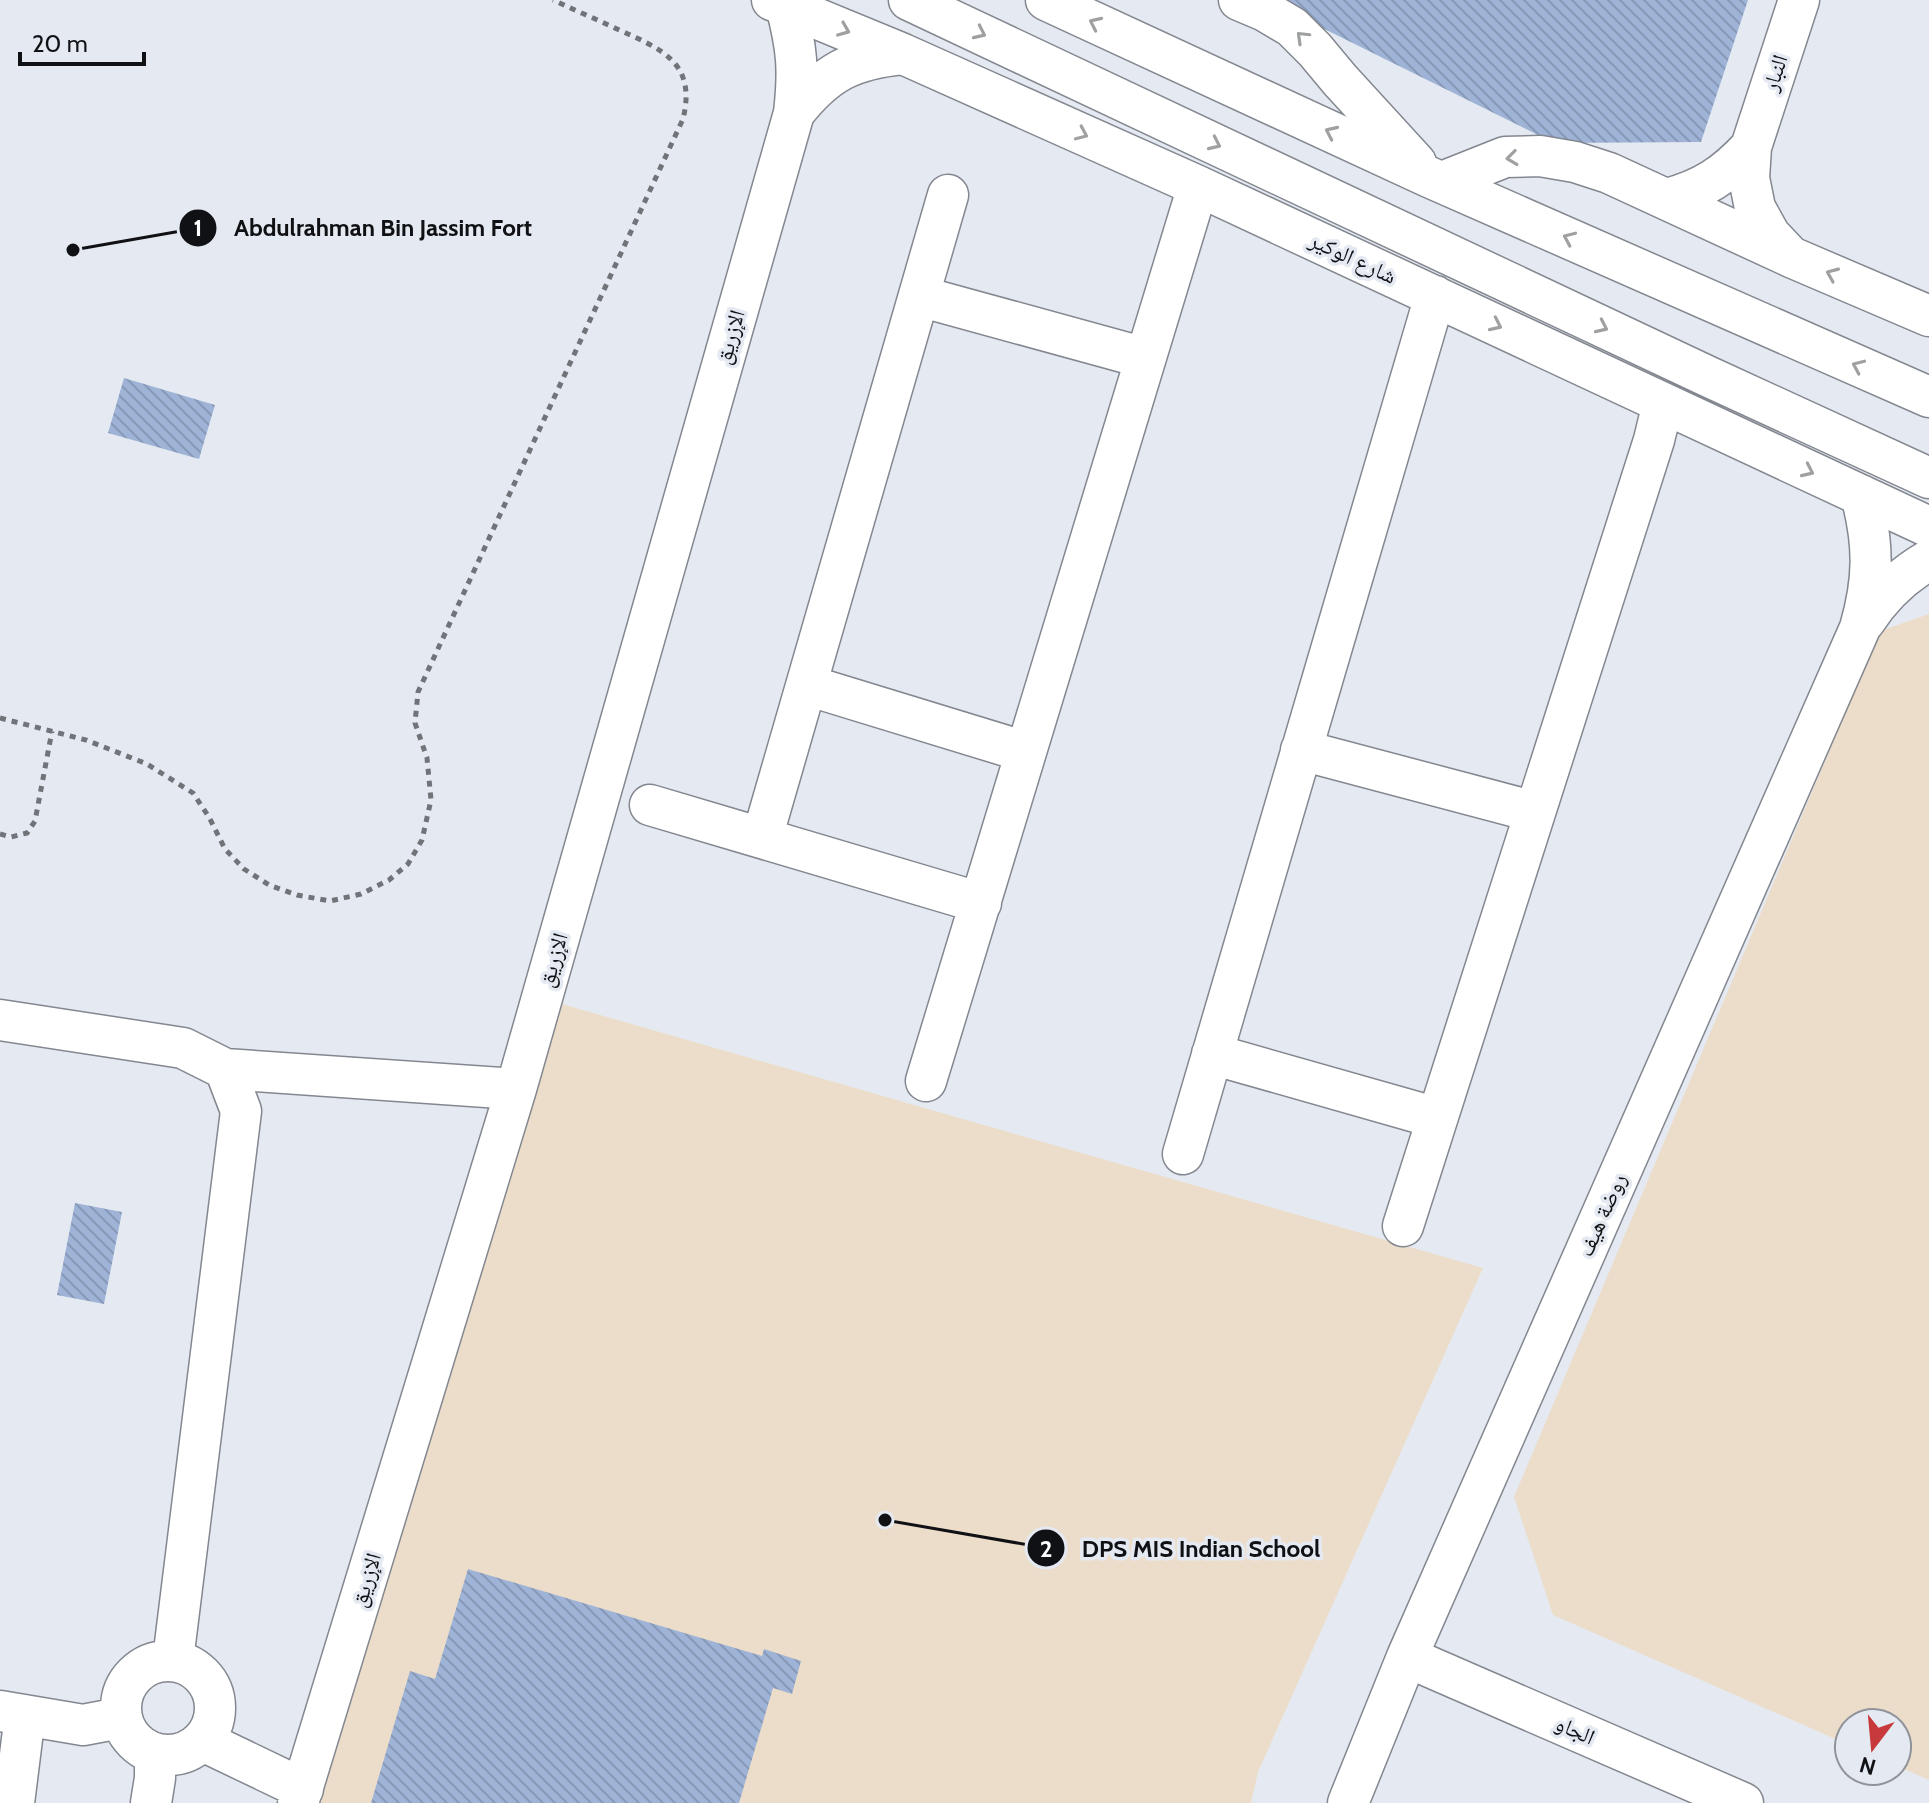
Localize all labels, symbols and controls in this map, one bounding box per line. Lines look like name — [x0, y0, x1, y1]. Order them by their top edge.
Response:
scale bar — [20, 16, 144, 66]
one-way arrow — [1089, 17, 1104, 33]
one-way arrow — [836, 20, 850, 37]
one-way arrow — [972, 23, 986, 39]
text: 20 m — [32, 29, 88, 58]
one-way arrow — [1297, 31, 1311, 46]
street label: النبار — [1756, 51, 1794, 96]
one-way arrow — [1074, 125, 1088, 141]
one-way arrow — [1325, 126, 1340, 142]
one-way arrow — [1207, 134, 1221, 150]
one-way arrow — [1505, 149, 1519, 166]
callout: Abdulrahman Bin Jassim Fort — [178, 204, 548, 252]
text: 1 — [194, 213, 202, 242]
text: Abdulrahman Bin Jassim Fort — [234, 213, 532, 242]
street label: شارع الوكير — [1304, 226, 1401, 290]
one-way arrow — [1563, 231, 1577, 247]
one-way arrow — [1825, 268, 1840, 284]
street label: الإزريق — [709, 307, 751, 367]
one-way arrow — [1488, 315, 1503, 331]
one-way arrow — [1594, 317, 1608, 333]
one-way arrow — [1851, 359, 1866, 375]
one-way arrow — [1800, 461, 1814, 477]
street label: الإزريق — [532, 930, 574, 990]
street label: روضة هيف — [1572, 1169, 1632, 1261]
callout: DPS MIS Indian School — [1026, 1524, 1337, 1572]
text: 2 — [1040, 1534, 1052, 1563]
text: DPS MIS Indian School — [1082, 1534, 1320, 1563]
street label: الإزريق — [345, 1550, 387, 1610]
north arrow — [1833, 1707, 1913, 1787]
street label: الجاو — [1551, 1709, 1599, 1751]
text: N — [1856, 1751, 1879, 1781]

